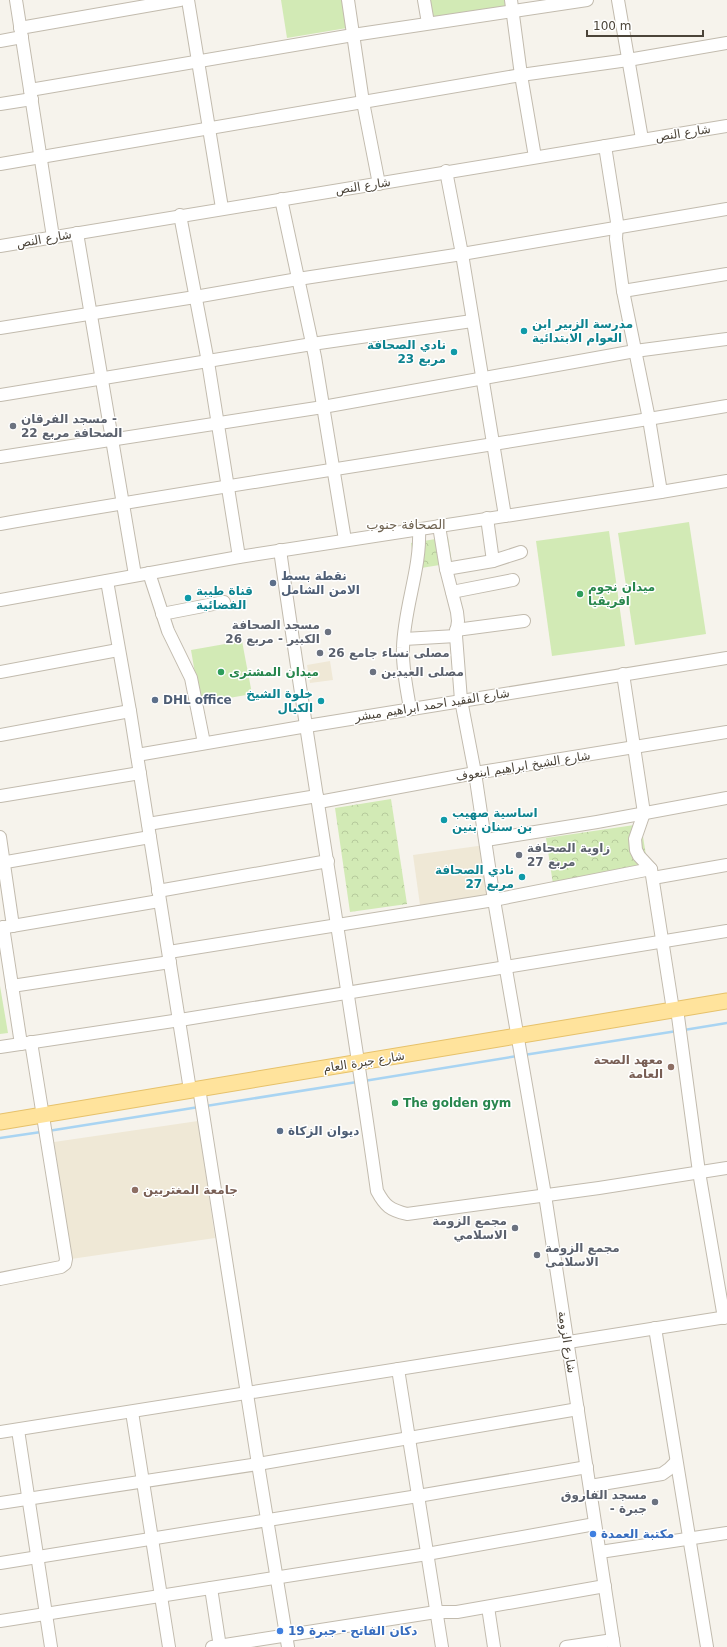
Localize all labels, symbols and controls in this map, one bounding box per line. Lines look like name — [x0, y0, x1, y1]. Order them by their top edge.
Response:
scale bar — [587, 12, 703, 38]
text: 100 m — [593, 19, 631, 33]
street label: شارع النص — [654, 122, 712, 145]
street label: شارع النص — [334, 175, 392, 198]
street label: شارع النص — [15, 227, 73, 252]
place label: مدرسة الزبير ابن العوام الابتدائية — [532, 317, 633, 346]
marker: مدرسة الزبير ابن العوام الابتدائية — [519, 326, 529, 336]
place label: نادي الصحافة مربع 23 — [367, 338, 446, 366]
marker: نادي الصحافة مربع 23 — [449, 347, 459, 357]
place label: مسجد الفرقان - الصحافة مربع 22 — [21, 412, 122, 440]
marker: مسجد الفرقان - الصحافة مربع 22 — [8, 421, 18, 431]
district label: الصحافة جنوب — [366, 517, 446, 533]
place label: نقطة بسط الامن الشامل — [281, 569, 360, 597]
marker: نقطة بسط الامن الشامل — [268, 578, 278, 588]
place label: ميدان نجوم افريقيا — [588, 580, 655, 608]
place label: قناة طيبة الفضائية — [196, 584, 253, 612]
marker: ميدان نجوم افريقيا — [575, 589, 585, 599]
marker: قناة طيبة الفضائية — [183, 593, 193, 603]
place label: مسجد الصحافة الكبير - مربع 26 — [225, 618, 320, 646]
marker: مسجد الصحافة الكبير - مربع 26 — [323, 627, 333, 637]
place label: مصلى نساء جامع 26 — [328, 646, 450, 660]
marker: مصلى نساء جامع 26 — [315, 648, 325, 658]
place label: ميدان المشترى — [229, 665, 319, 679]
place label: مصلى العيدين — [381, 665, 464, 679]
marker: ميدان المشترى — [216, 667, 226, 677]
marker: مصلى العيدين — [368, 667, 378, 677]
street label: شارع الفقيد احمد ابراهيم مبشر — [352, 686, 511, 725]
place label: خلوة الشيخ الكيال — [246, 687, 313, 715]
place label: DHL office — [163, 693, 232, 707]
marker: DHL office — [150, 695, 160, 705]
marker: خلوة الشيخ الكيال — [316, 696, 326, 706]
street label: شارع الشيخ ابراهيم ابنعوف — [455, 748, 592, 785]
place label: اساسية صهيب بن سنان بنين — [452, 806, 538, 834]
marker: اساسية صهيب بن سنان بنين — [439, 815, 449, 825]
place label: زاوية الصحافة مربع 27 — [527, 841, 610, 869]
marker: زاوية الصحافة مربع 27 — [514, 850, 524, 860]
place label: نادي الصحافة مربع 27 — [435, 863, 514, 891]
marker: نادي الصحافة مربع 27 — [517, 872, 527, 882]
street label: شارع جبرة العام — [322, 1049, 406, 1076]
place label: معهد الصحة العامة — [593, 1053, 663, 1081]
marker: معهد الصحة العامة — [666, 1062, 676, 1072]
place label: The golden gym — [403, 1096, 511, 1110]
marker: The golden gym — [390, 1098, 400, 1108]
place label: ديوان الزكاة — [288, 1124, 359, 1139]
marker: ديوان الزكاة — [275, 1126, 285, 1136]
place label: جامعة المغتربين — [143, 1183, 238, 1197]
marker: جامعة المغتربين — [130, 1185, 140, 1195]
place label: مجمع الزومة الاسلامي — [432, 1214, 507, 1242]
marker: مجمع الزومة الاسلامي — [510, 1223, 520, 1233]
place label: مجمع الزومة الاسلامى — [545, 1241, 620, 1269]
marker: مجمع الزومة الاسلامى — [532, 1250, 542, 1260]
street label: شارع الزومة — [554, 1310, 579, 1374]
place label: مسجد الفاروق - جبرة — [561, 1488, 647, 1516]
marker: مسجد الفاروق - جبرة — [650, 1497, 660, 1507]
place label: مكتبة العمدة — [601, 1527, 674, 1541]
marker: مكتبة العمدة — [588, 1529, 598, 1539]
place label: دكان الفاتح - جبرة 19 — [288, 1624, 417, 1638]
marker: دكان الفاتح - جبرة 19 — [275, 1626, 285, 1636]

